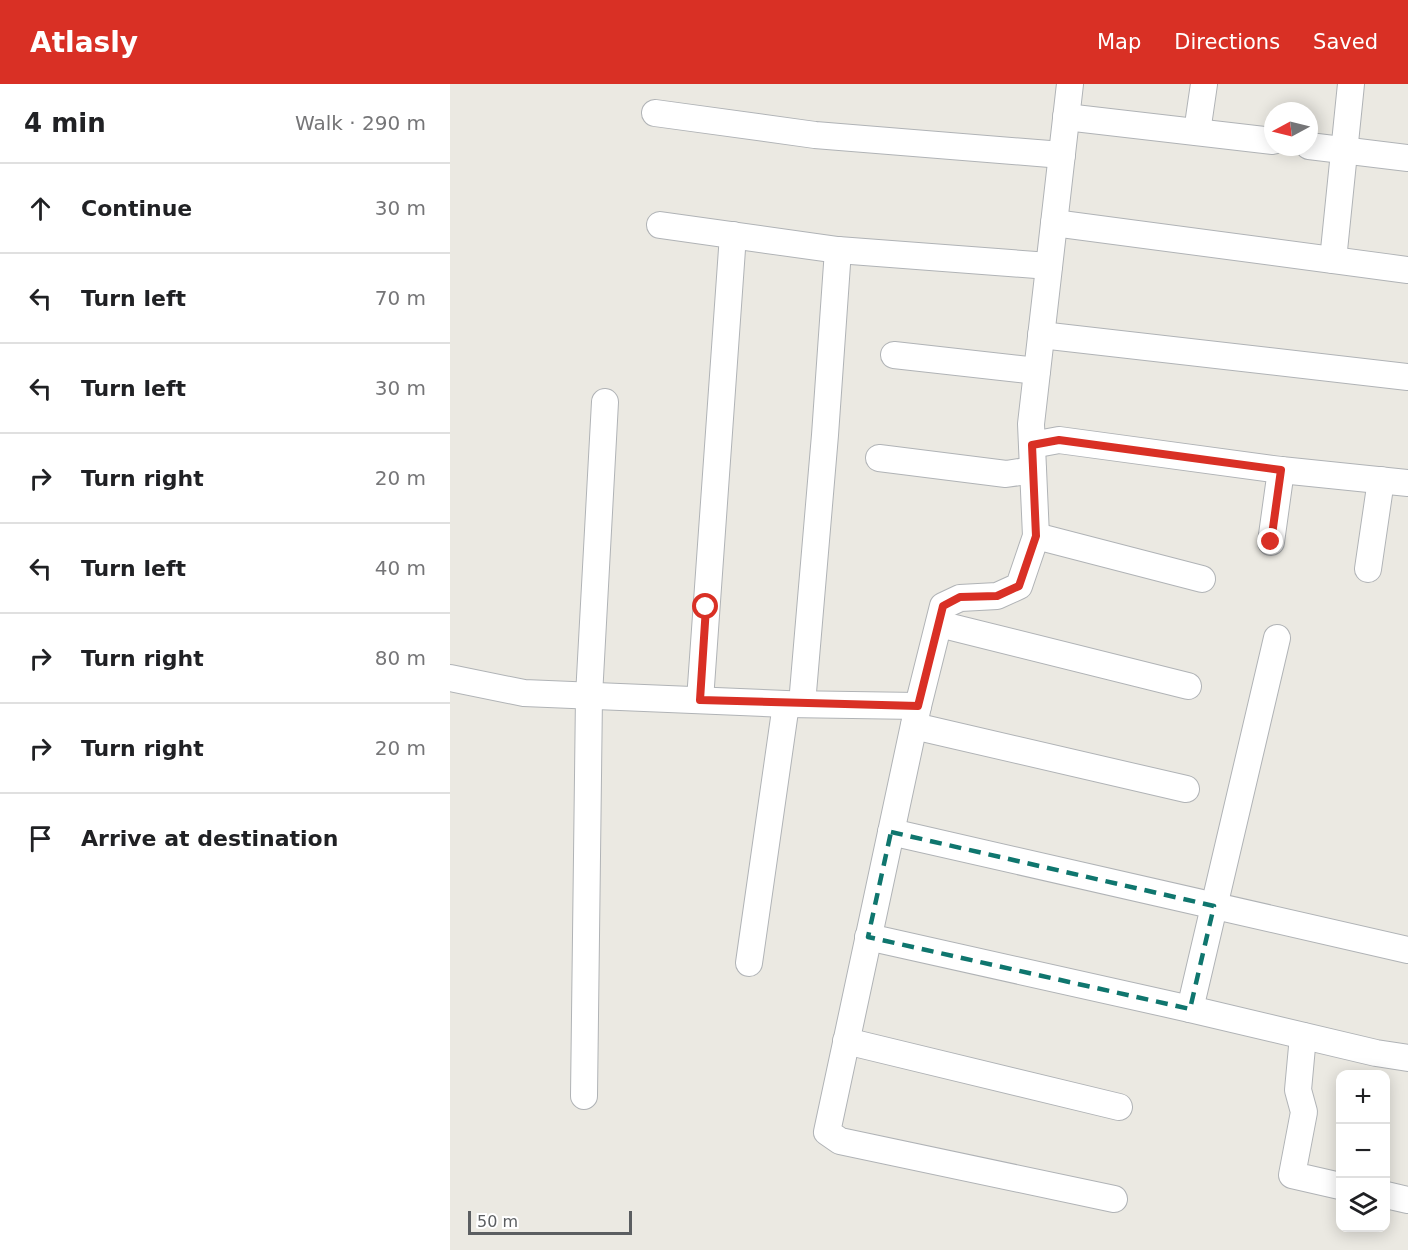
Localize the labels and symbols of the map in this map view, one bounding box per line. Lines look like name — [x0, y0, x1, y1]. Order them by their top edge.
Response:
north arrow — [1264, 102, 1318, 156]
route end — [1257, 528, 1283, 554]
route start — [692, 593, 718, 619]
scale bar — [468, 1208, 632, 1236]

